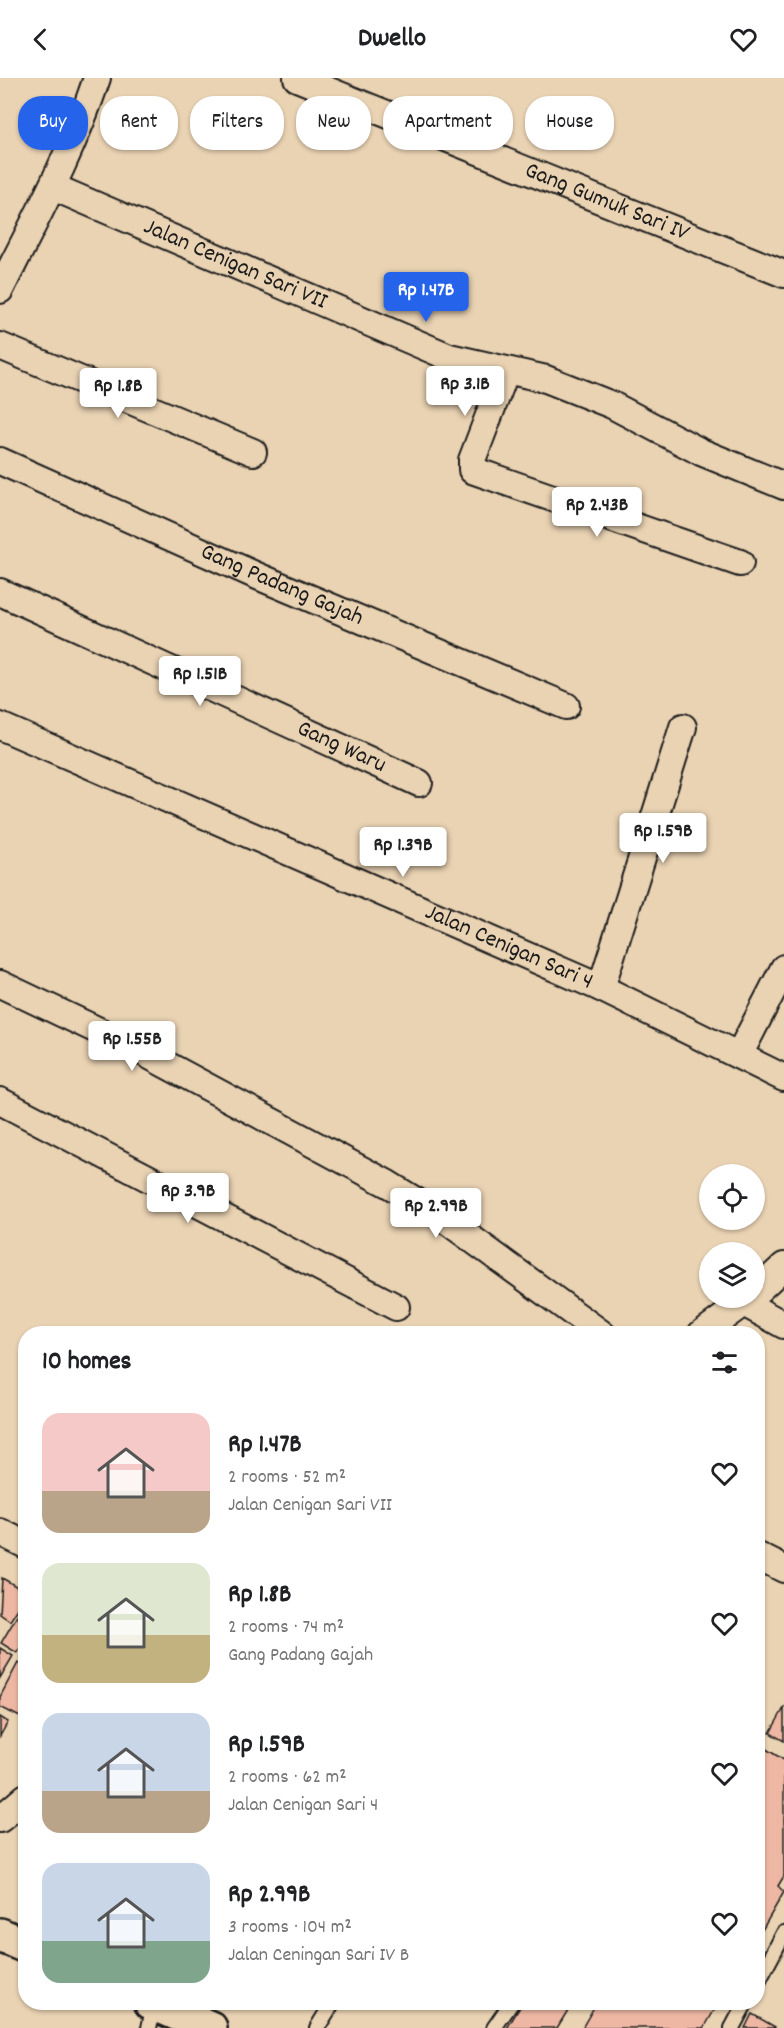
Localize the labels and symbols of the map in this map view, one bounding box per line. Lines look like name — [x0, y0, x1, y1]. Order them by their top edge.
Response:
street label: Gang Gumuk Sari IV — [519, 154, 695, 251]
street label: Jalan Cenigan Sari VII — [138, 211, 333, 320]
pin: Rp 1.47B — [364, 272, 488, 323]
pin: Rp 3.1B — [410, 366, 520, 417]
pin: Rp 1.8B — [63, 368, 173, 419]
pin: Rp 2.43B — [535, 487, 659, 538]
street label: Gang Padang Gajah — [195, 536, 368, 636]
pin: Rp 1.51B — [138, 656, 262, 707]
street label: Gang Waru — [291, 712, 391, 783]
pin: Rp 1.59B — [601, 813, 725, 864]
pin: Rp 1.39B — [341, 827, 465, 878]
street label: Jalan Cenigan Sari 4 — [419, 896, 598, 999]
pin: Rp 1.55B — [70, 1021, 194, 1072]
pin: Rp 3.9B — [133, 1173, 243, 1224]
pin: Rp 2.99B — [374, 1188, 498, 1239]

